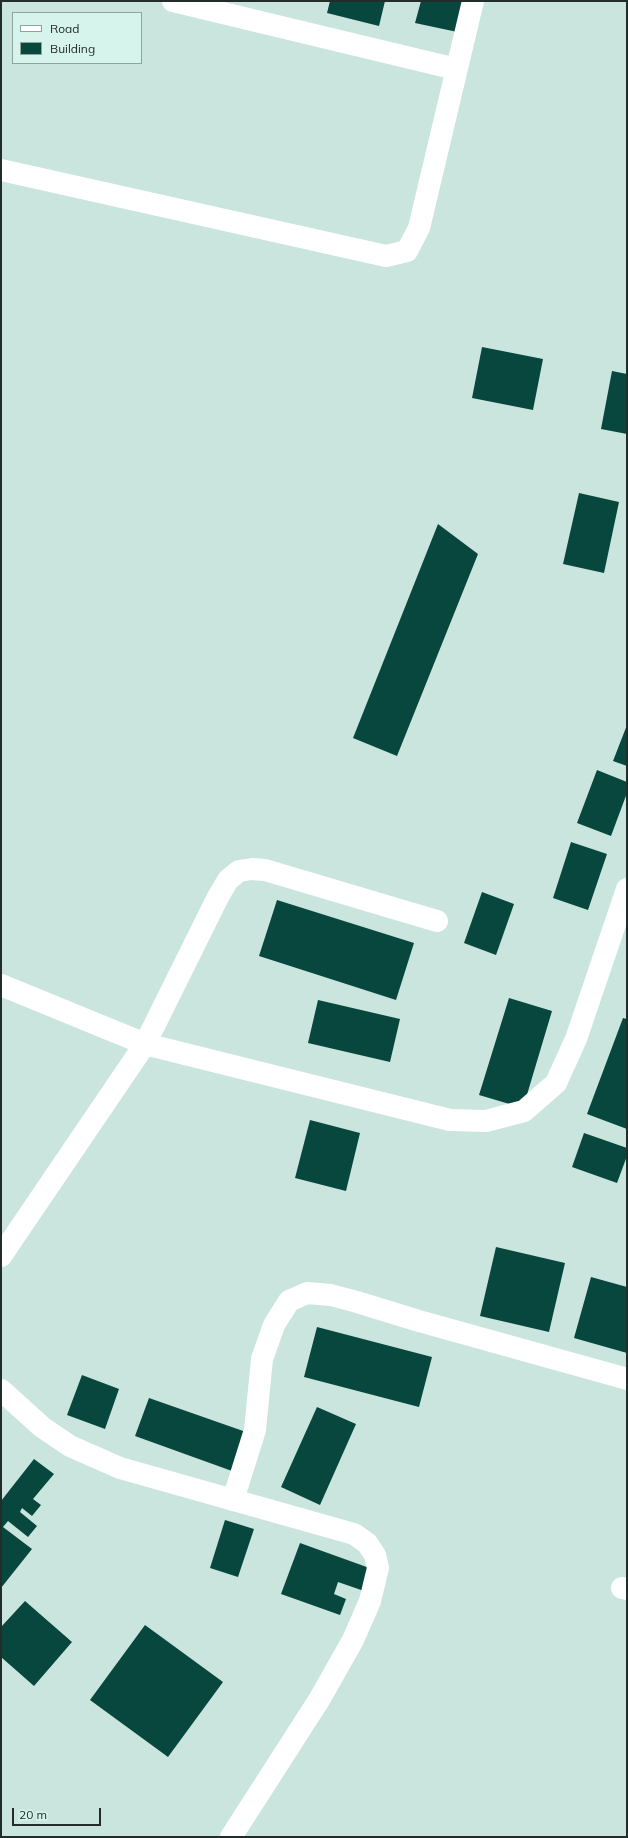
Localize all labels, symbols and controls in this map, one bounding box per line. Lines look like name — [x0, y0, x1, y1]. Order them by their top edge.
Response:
legend — [12, 12, 142, 64]
text: Road — [50, 21, 79, 36]
text: Building — [50, 41, 95, 56]
scale bar — [14, 1800, 103, 1826]
text: 20 m — [19, 1807, 47, 1822]

